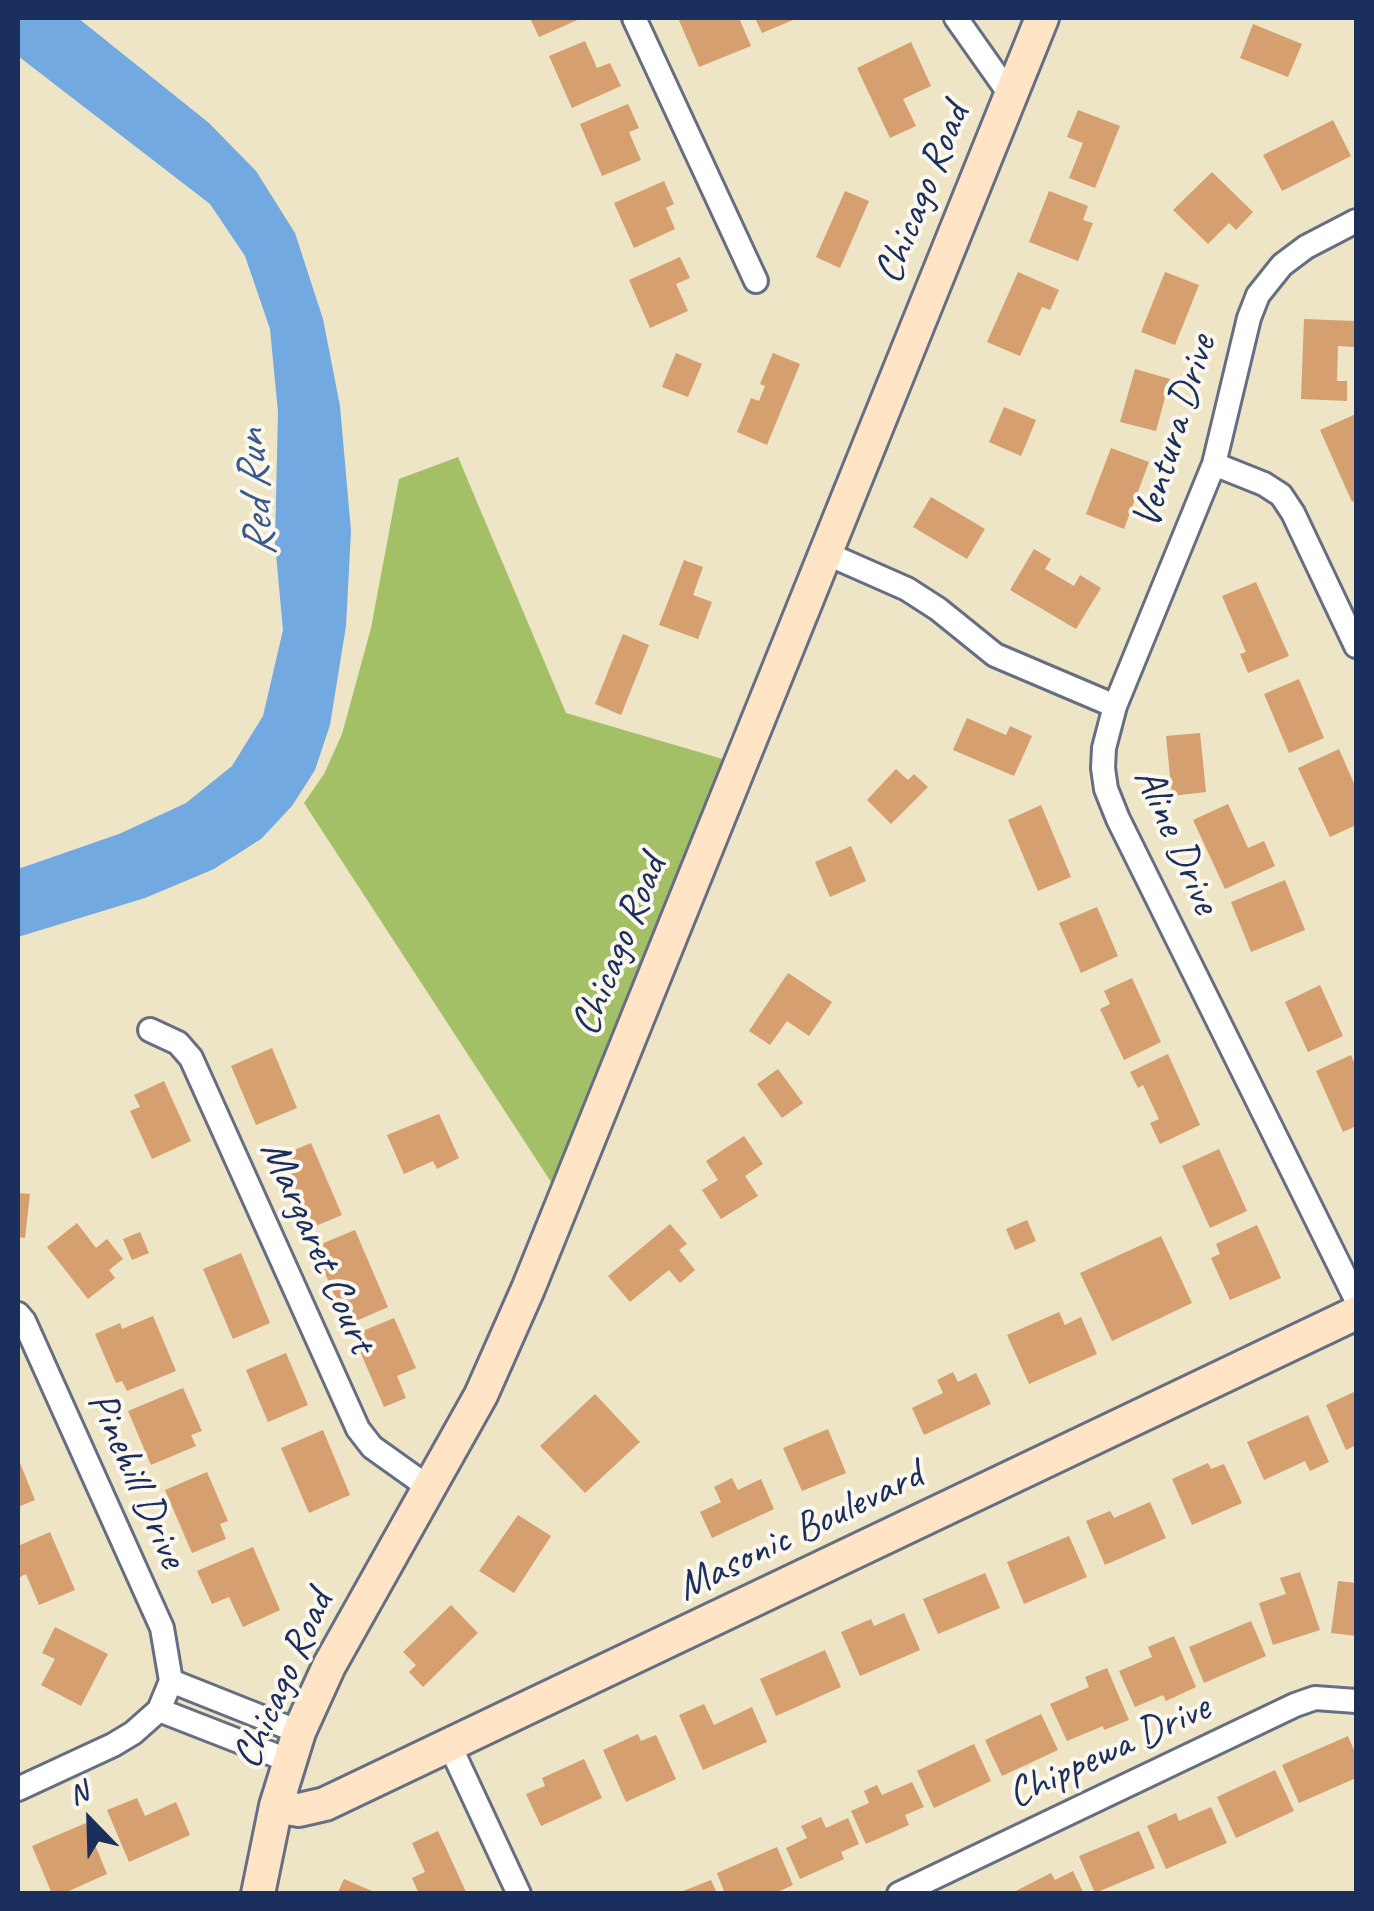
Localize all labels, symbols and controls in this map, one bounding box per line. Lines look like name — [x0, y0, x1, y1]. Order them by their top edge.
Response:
street label: Chicago Road — [864, 97, 982, 291]
street label: Ventura Drive — [1122, 329, 1228, 535]
water label: Red Run — [225, 429, 289, 559]
street label: Aline Drive — [1122, 760, 1230, 922]
street label: Chicago Road — [561, 849, 679, 1043]
street label: Margaret Court — [248, 1133, 386, 1361]
street label: Pinehill Drive — [75, 1384, 197, 1576]
street label: Masonic Boulevard — [669, 1451, 931, 1613]
street label: Chicago Road — [223, 1583, 345, 1777]
street label: Chippewa Drive — [1000, 1683, 1218, 1821]
north arrow — [40, 1771, 140, 1871]
text: N — [63, 1773, 93, 1812]

